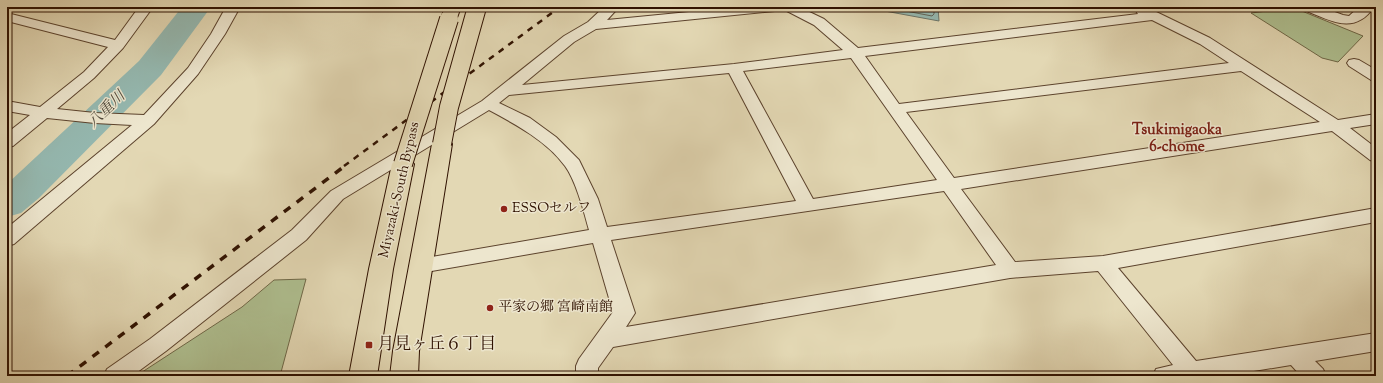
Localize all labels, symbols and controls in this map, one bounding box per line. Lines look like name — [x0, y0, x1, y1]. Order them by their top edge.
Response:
water label: 八重川 — [84, 85, 132, 133]
street label: Miyazaki-South Bypass — [375, 120, 425, 260]
district label: Tsukimigaoka 6-chome — [1132, 120, 1222, 158]
place label: ESSOセルフ — [512, 199, 591, 219]
marker: ESSOセルフ — [499, 204, 509, 214]
place label: 平家の郷 宮崎南館 — [498, 298, 613, 318]
marker: 平家の郷 宮崎南館 — [485, 303, 495, 313]
place label: 月見ヶ丘６丁目 — [377, 333, 496, 357]
marker: 月見ヶ丘６丁目 — [364, 340, 374, 350]

